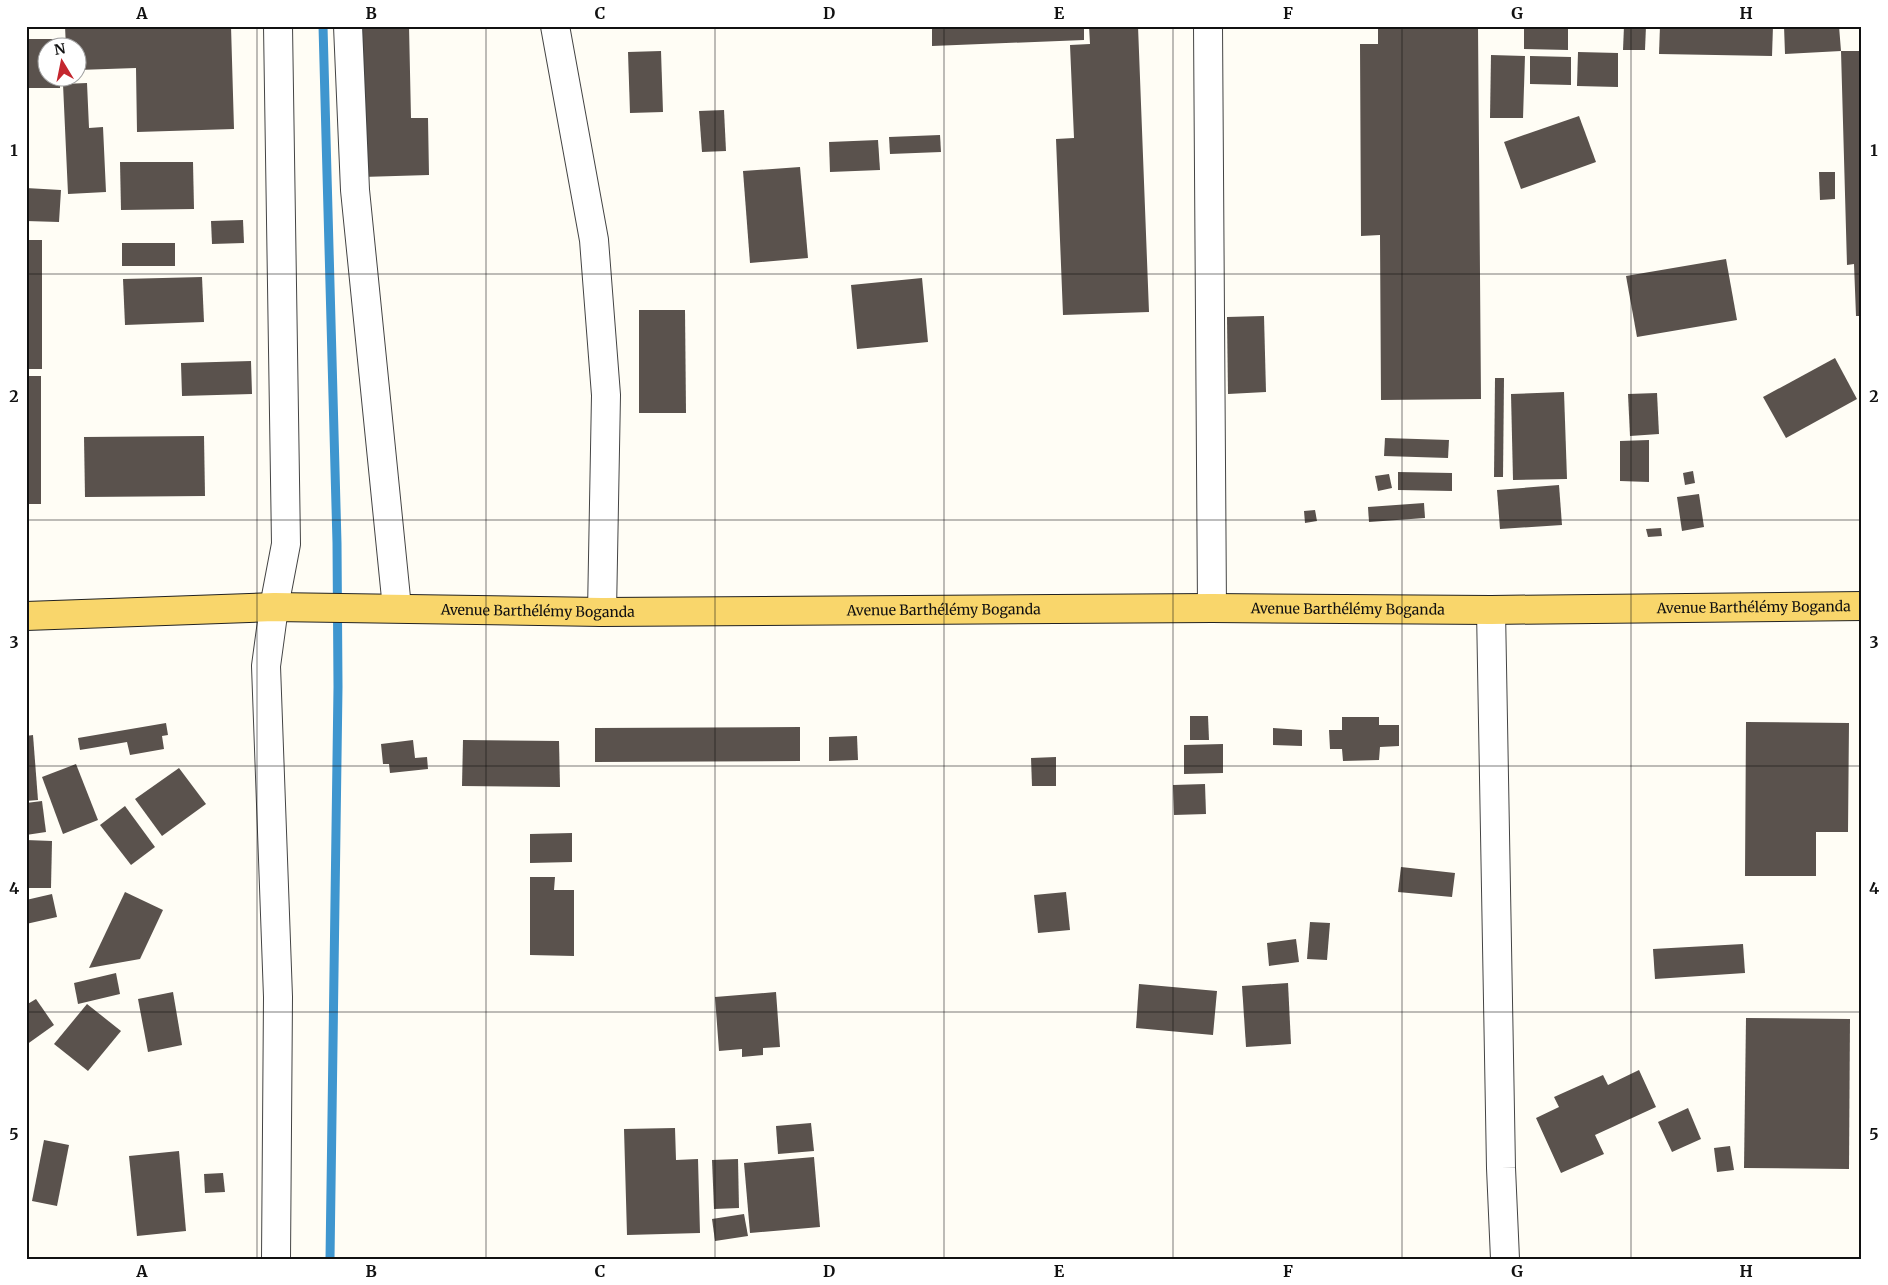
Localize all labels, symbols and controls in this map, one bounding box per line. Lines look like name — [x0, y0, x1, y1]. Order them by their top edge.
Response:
text: A — [135, 3, 148, 23]
text: B — [365, 3, 377, 23]
text: C — [595, 3, 605, 23]
text: D — [823, 3, 835, 23]
text: E — [1054, 3, 1065, 23]
text: F — [1283, 3, 1293, 23]
text: G — [1511, 3, 1523, 23]
text: H — [1739, 3, 1753, 23]
north arrow — [38, 38, 88, 88]
text: N — [53, 39, 67, 59]
text: 1 — [10, 140, 18, 160]
text: 1 — [1870, 140, 1878, 160]
text: 2 — [9, 386, 19, 406]
text: 2 — [1869, 386, 1879, 406]
street label: Avenue Barthélémy Boganda — [1656, 597, 1851, 617]
street label: Avenue Barthélémy Boganda — [1250, 599, 1445, 619]
street label: Avenue Barthélémy Boganda — [846, 600, 1041, 619]
street label: Avenue Barthélémy Boganda — [440, 601, 635, 621]
text: 3 — [9, 632, 19, 652]
text: 3 — [1869, 632, 1879, 652]
text: 4 — [9, 878, 19, 898]
text: 4 — [1869, 878, 1879, 898]
text: 5 — [9, 1124, 19, 1144]
text: 5 — [1869, 1124, 1879, 1144]
text: A — [135, 1261, 148, 1281]
text: B — [365, 1261, 377, 1281]
text: C — [595, 1261, 605, 1281]
text: D — [823, 1261, 835, 1281]
text: E — [1054, 1261, 1065, 1281]
text: F — [1283, 1261, 1293, 1281]
text: G — [1511, 1261, 1523, 1281]
text: H — [1739, 1261, 1753, 1281]

